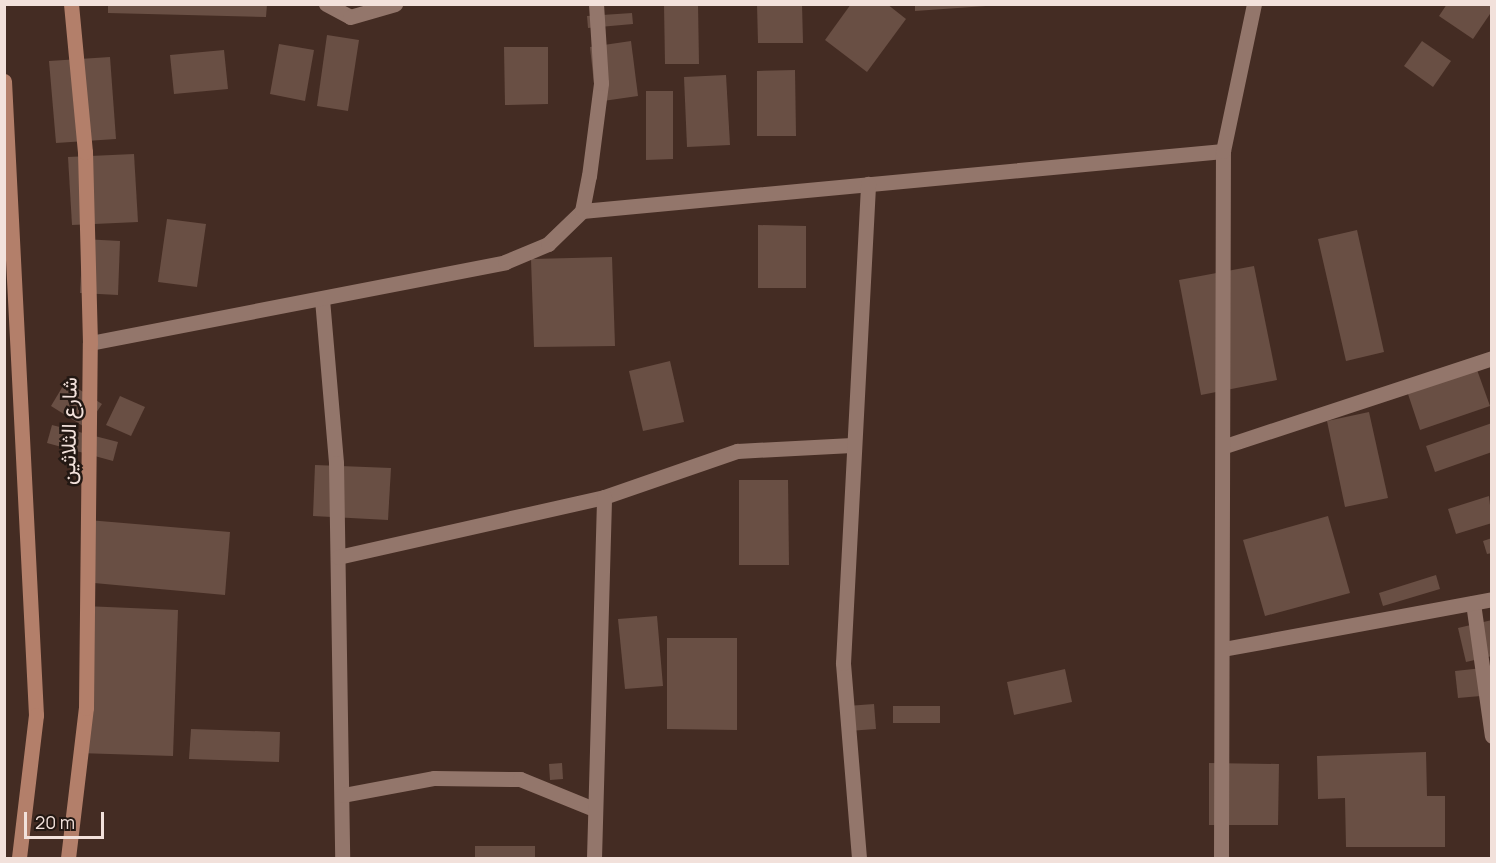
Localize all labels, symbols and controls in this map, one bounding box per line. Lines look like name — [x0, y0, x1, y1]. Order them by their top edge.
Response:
street label: شارع الثلاثين — [54, 377, 82, 485]
scale bar — [27, 800, 106, 838]
text: 20 m — [35, 810, 75, 834]

